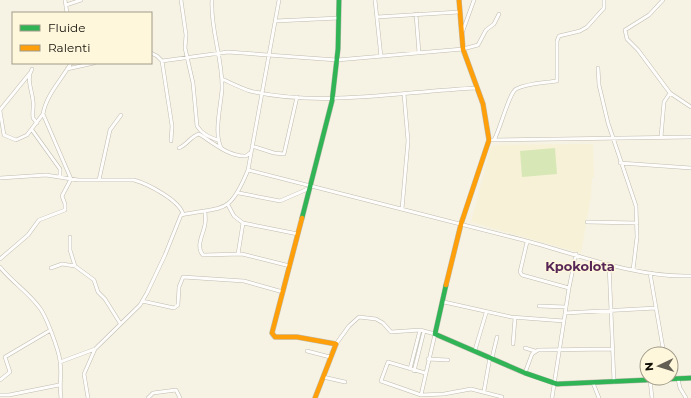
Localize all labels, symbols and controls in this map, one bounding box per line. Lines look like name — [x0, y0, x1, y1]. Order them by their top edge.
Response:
legend — [12, 12, 152, 64]
text: Fluide — [48, 20, 86, 35]
text: Ralenti — [48, 40, 90, 55]
district label: Kpokolota — [545, 258, 615, 274]
north arrow — [639, 346, 679, 386]
text: N — [642, 362, 656, 372]

